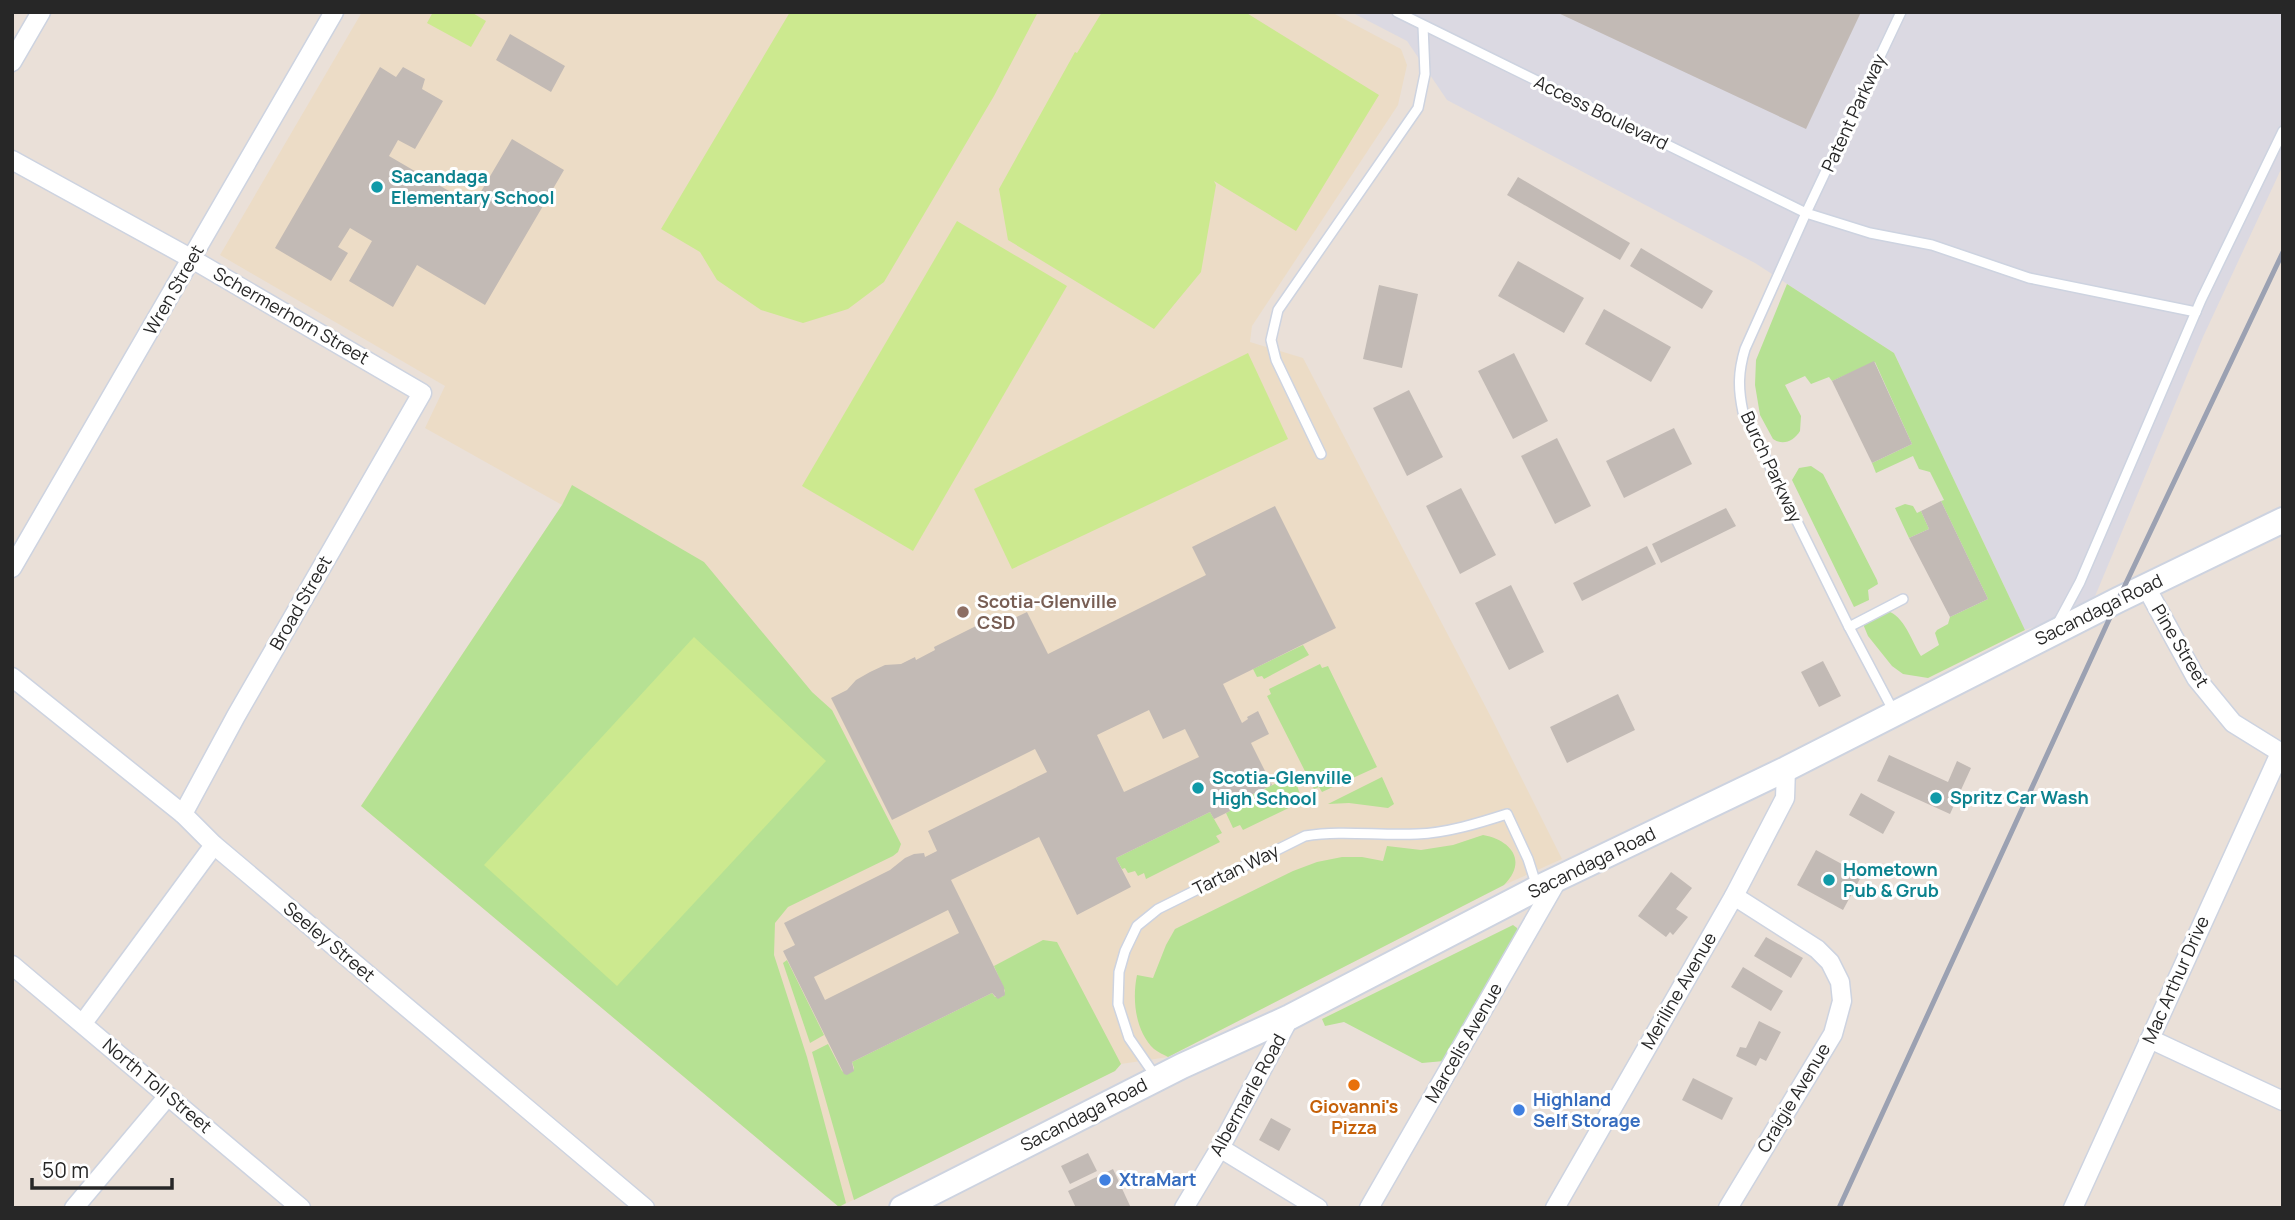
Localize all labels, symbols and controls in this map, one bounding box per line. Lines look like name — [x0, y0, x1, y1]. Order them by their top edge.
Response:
street label: Patent Parkway — [1815, 49, 1891, 175]
street label: Access Boulevard — [1531, 69, 1672, 155]
place label: Sacandaga Elementary School — [391, 164, 554, 209]
marker: Sacandaga Elementary School — [369, 179, 385, 195]
street label: Wren Street — [138, 240, 209, 339]
street label: Schermerhorn Street — [209, 261, 374, 370]
street label: Burch Parkway — [1736, 407, 1808, 527]
street label: Broad Street — [263, 551, 337, 654]
street label: Sacandaga Road — [2031, 568, 2166, 650]
place label: Scotia-Glenville CSD — [977, 589, 1117, 634]
street label: Pine Street — [2147, 600, 2215, 691]
marker: Scotia-Glenville CSD — [955, 604, 971, 620]
place label: Scotia-Glenville High School — [1212, 765, 1352, 810]
marker: Scotia-Glenville High School — [1190, 780, 1206, 796]
place label: Spritz Car Wash — [1950, 785, 2089, 809]
marker: Spritz Car Wash — [1928, 790, 1944, 806]
street label: Sacandaga Road — [1524, 821, 1659, 903]
street label: Tartan Way — [1189, 838, 1283, 900]
place label: Hometown Pub & Grub — [1843, 857, 1939, 902]
marker: Hometown Pub & Grub — [1821, 872, 1837, 888]
street label: Seeley Street — [279, 896, 381, 987]
street label: Mac Arthur Drive — [2136, 912, 2214, 1047]
street label: Meriline Avenue — [1635, 928, 1721, 1053]
street label: Marcelis Avenue — [1419, 978, 1507, 1107]
street label: Albermarle Road — [1204, 1029, 1291, 1160]
street label: North Toll Street — [98, 1032, 217, 1138]
street label: Craigie Avenue — [1751, 1038, 1835, 1157]
street label: Sacandaga Road — [1016, 1072, 1151, 1156]
marker: Giovanni's Pizza — [1346, 1077, 1362, 1093]
place label: Highland Self Storage — [1533, 1087, 1641, 1132]
place label: Giovanni's Pizza — [1310, 1094, 1398, 1139]
marker: Highland Self Storage — [1511, 1102, 1527, 1118]
scale bar — [32, 1146, 172, 1190]
text: 50 m — [42, 1156, 89, 1184]
place label: XtraMart — [1119, 1167, 1197, 1191]
marker: XtraMart — [1097, 1172, 1113, 1188]

